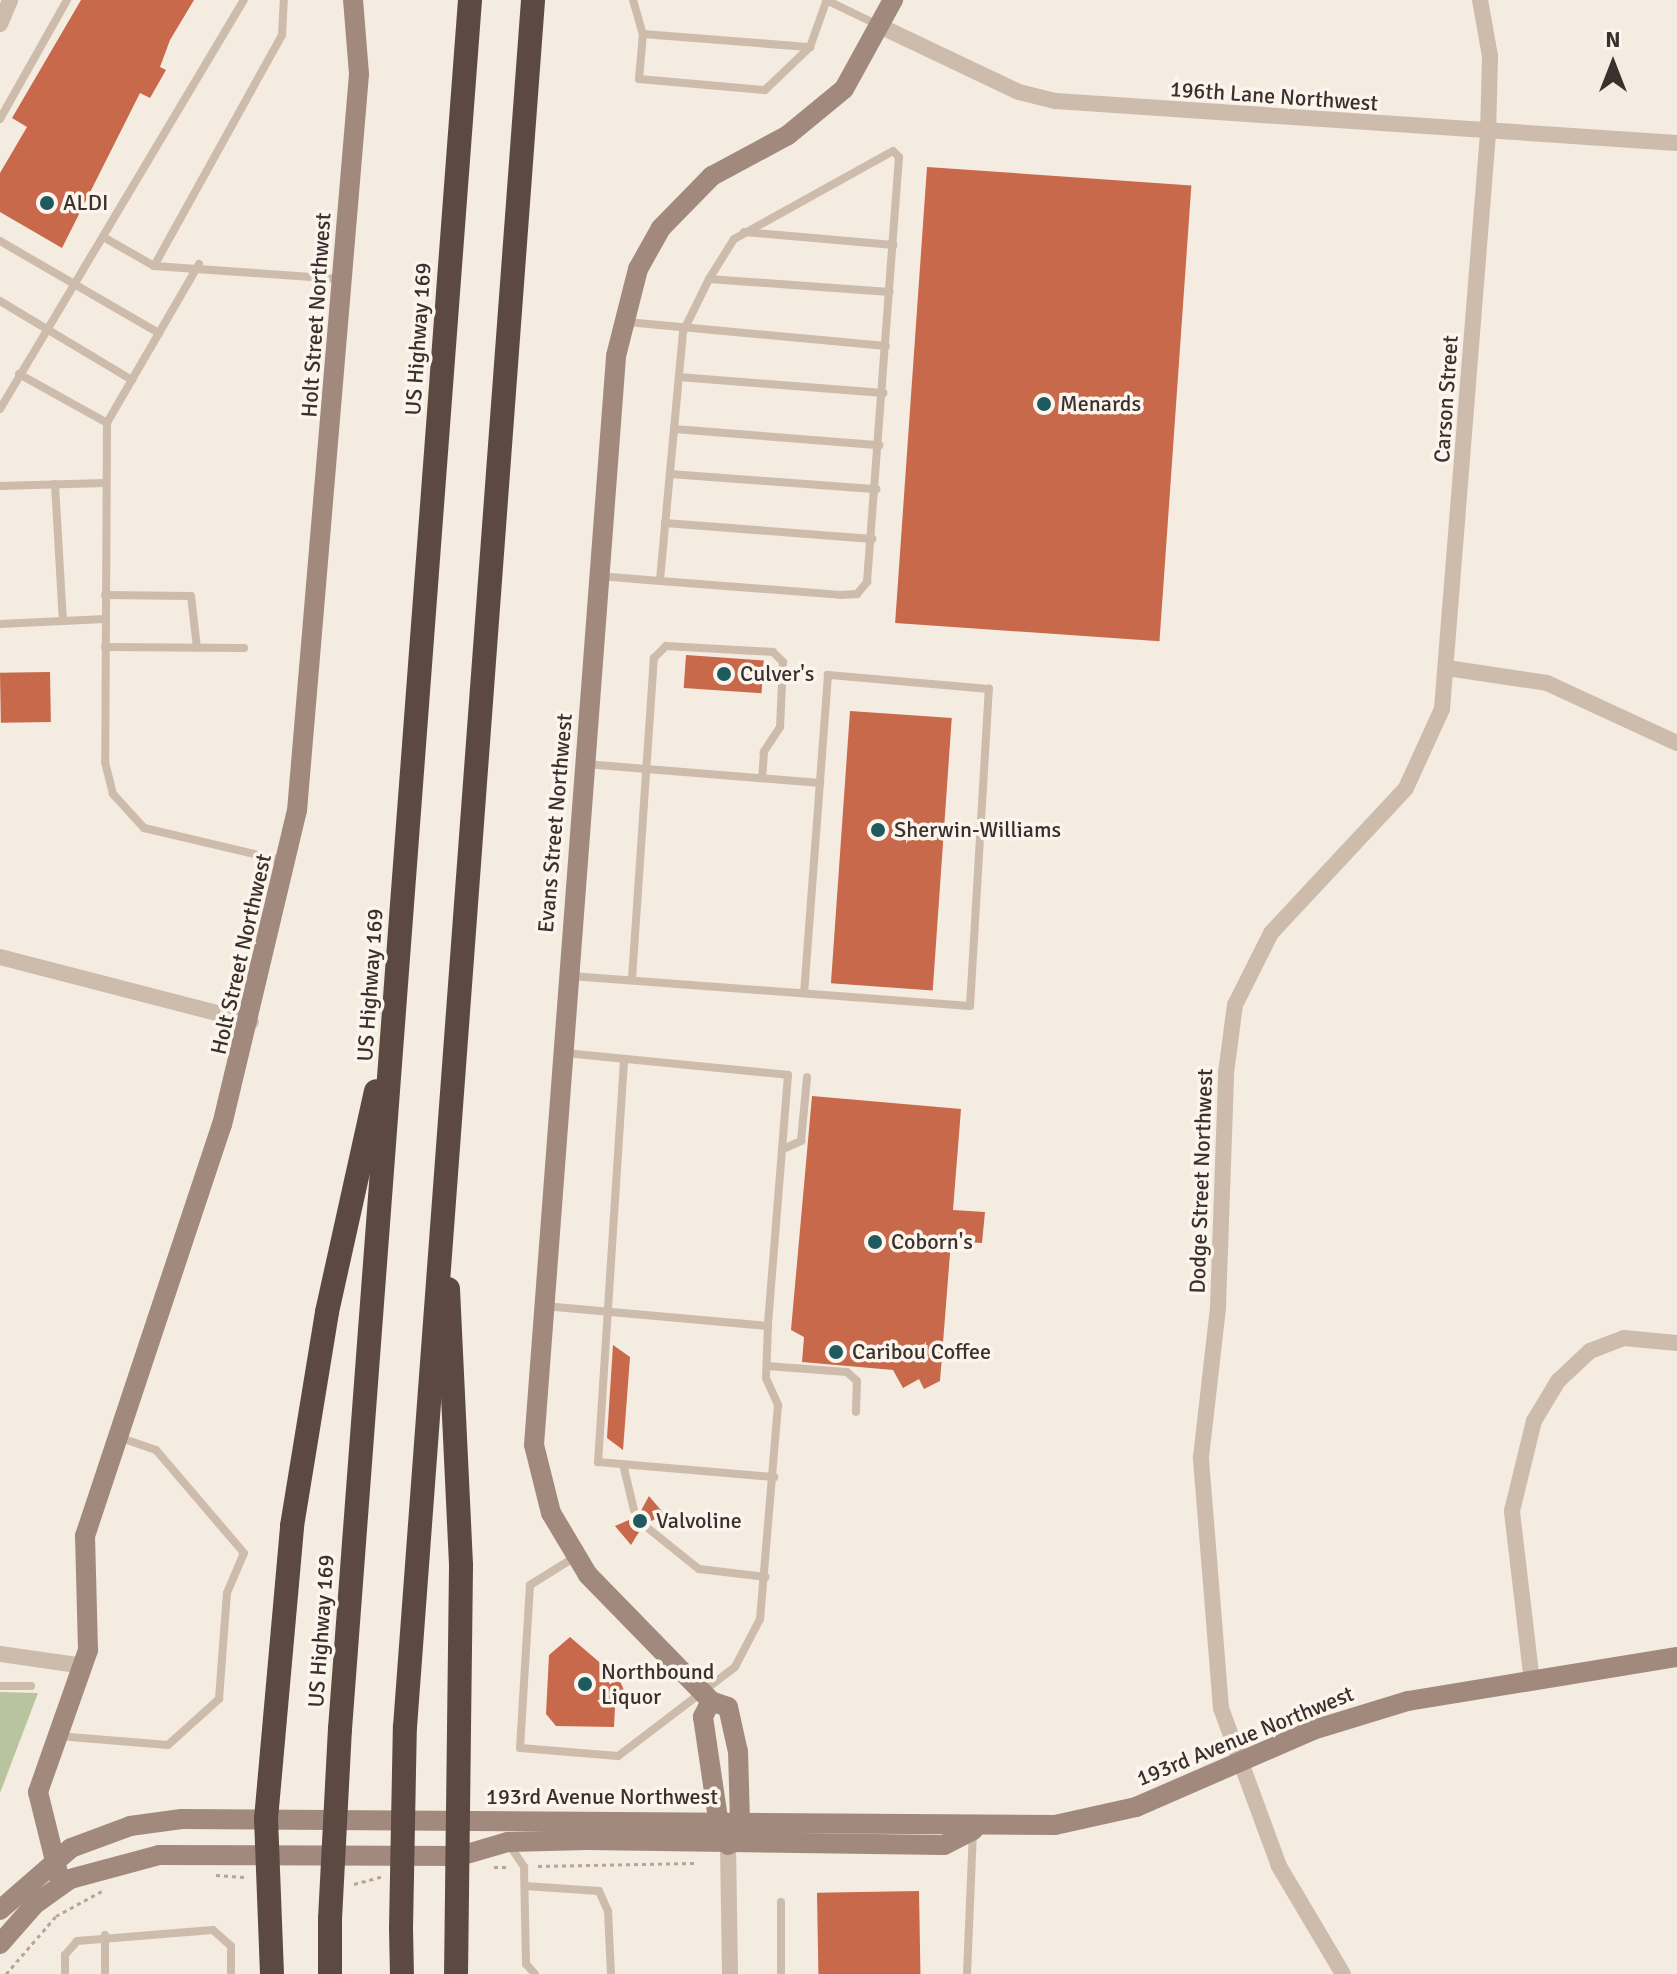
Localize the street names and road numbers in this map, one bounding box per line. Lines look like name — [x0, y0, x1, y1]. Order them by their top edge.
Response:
street label: 196th Lane Northwest — [1169, 76, 1379, 116]
street label: Holt Street Northwest — [296, 212, 336, 418]
street label: US Highway 169 — [399, 262, 437, 416]
street label: Carson Street — [1428, 334, 1464, 464]
street label: Evans Street Northwest — [532, 712, 578, 934]
street label: Holt Street Northwest — [205, 851, 277, 1057]
street label: US Highway 169 — [351, 908, 389, 1062]
street label: Dodge Street Northwest — [1184, 1068, 1218, 1294]
street label: US Highway 169 — [302, 1554, 340, 1708]
street label: 193rd Avenue Northwest — [1133, 1680, 1357, 1792]
street label: 193rd Avenue Northwest — [486, 1784, 718, 1810]

